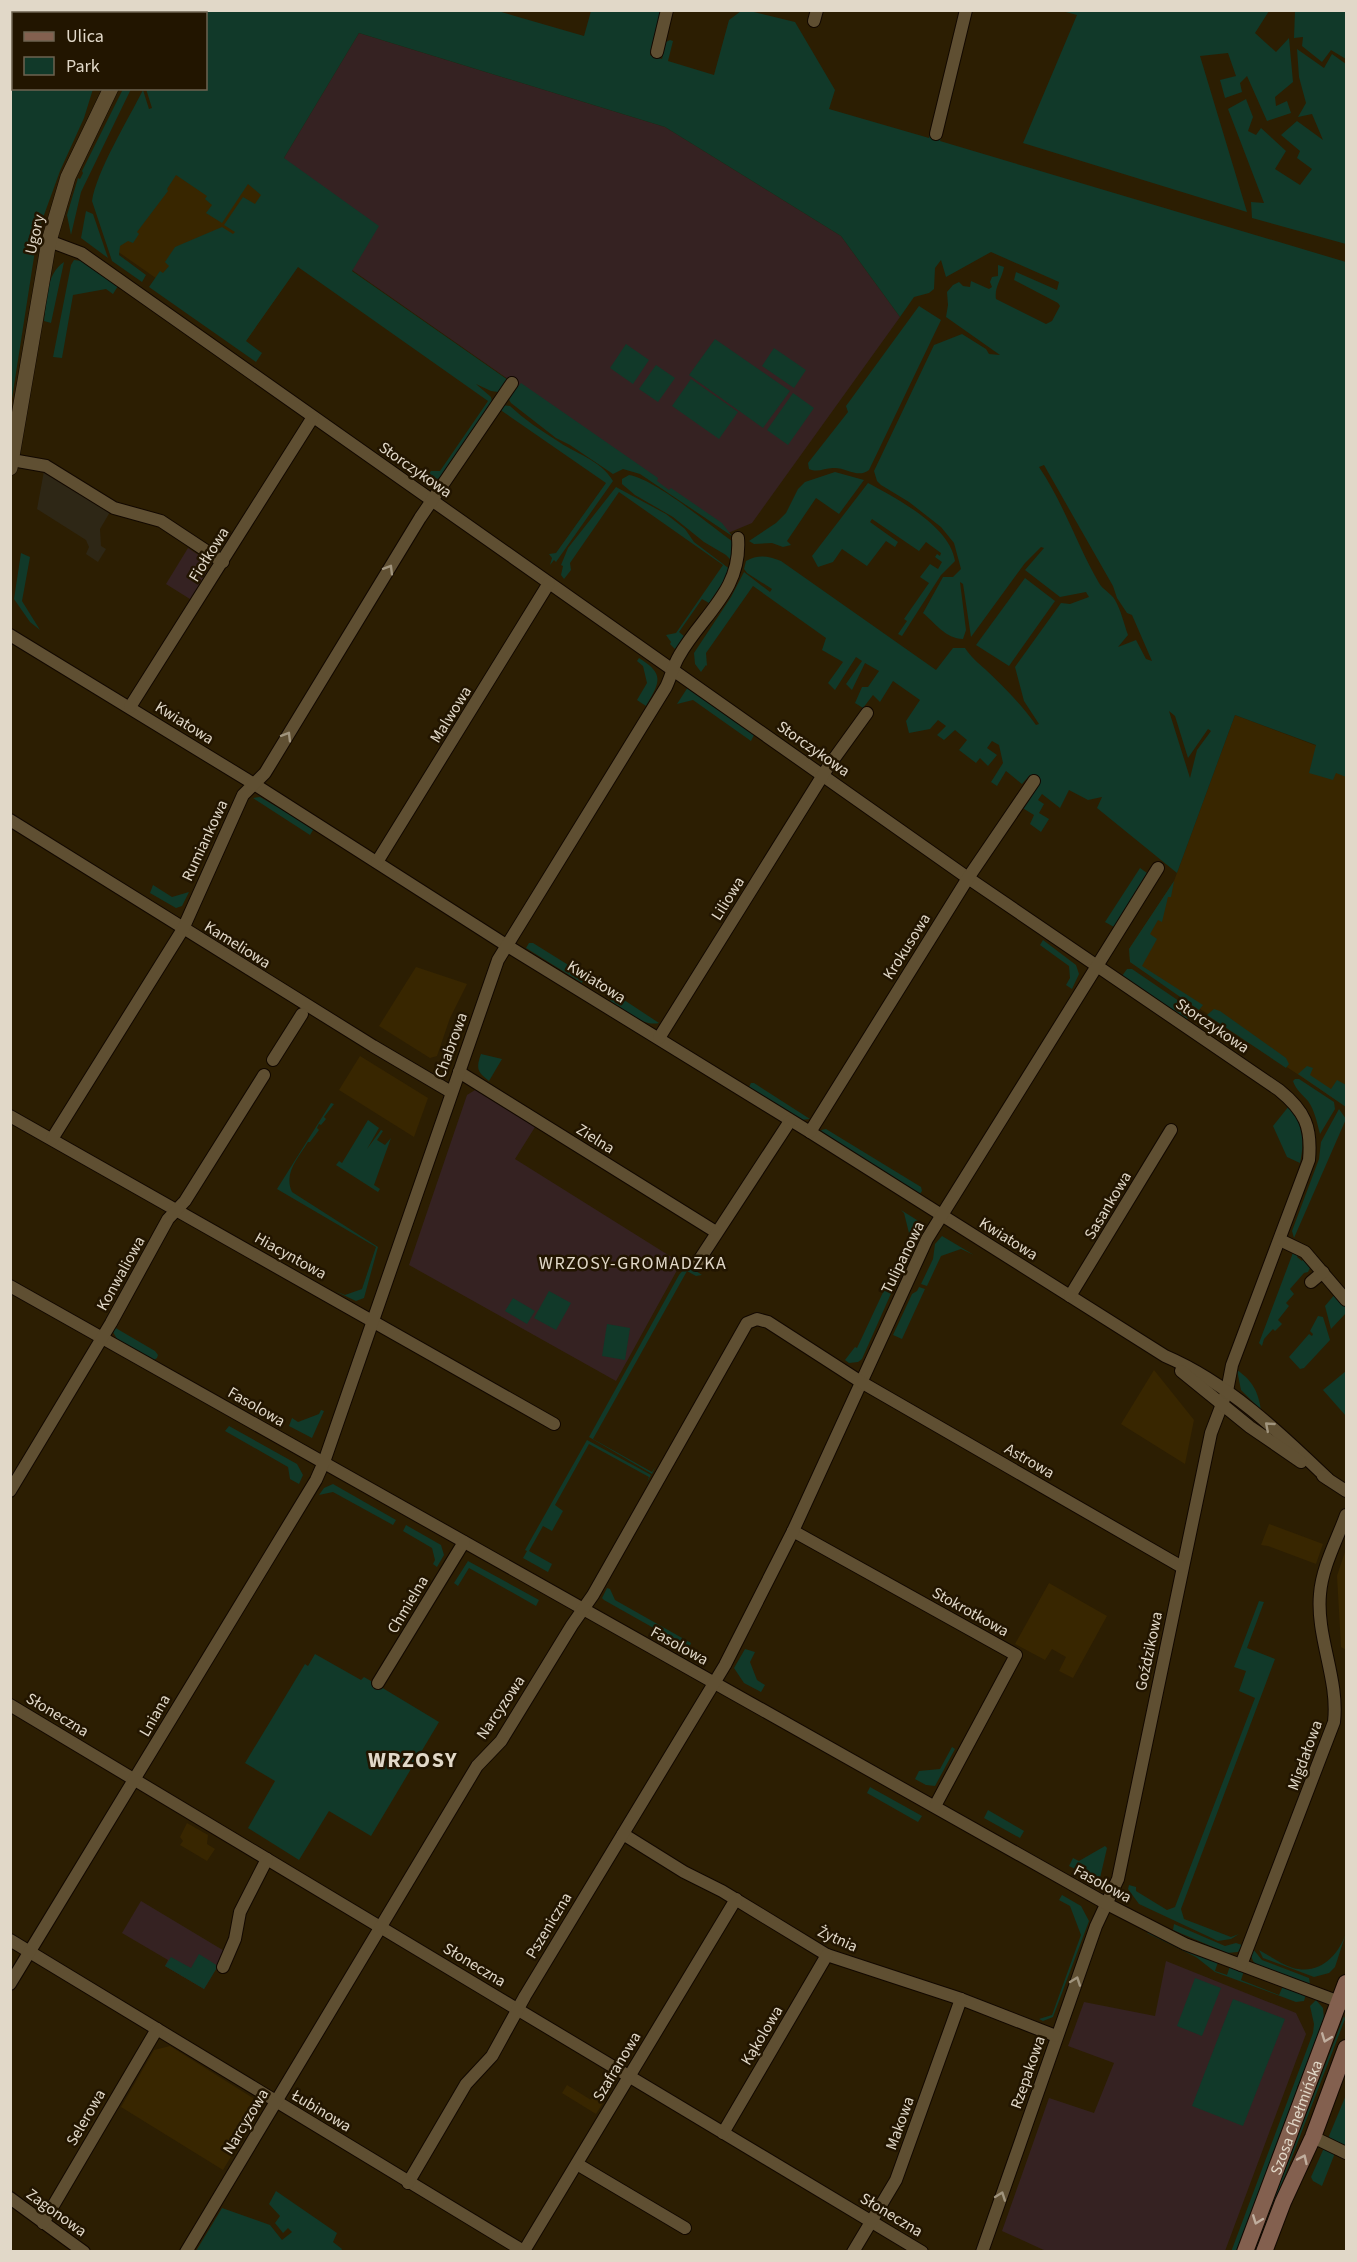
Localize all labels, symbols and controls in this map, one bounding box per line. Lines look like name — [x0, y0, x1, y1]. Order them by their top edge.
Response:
legend — [12, 12, 207, 90]
text: Ulica — [66, 24, 104, 49]
text: Park — [66, 54, 100, 79]
street label: Ugory — [20, 212, 50, 256]
street label: Storczykowa — [374, 437, 456, 503]
street label: Fiołkowa — [183, 523, 234, 586]
one-way arrow — [381, 565, 393, 575]
street label: Malwowa — [425, 682, 477, 747]
street label: Kwiatowa — [151, 696, 218, 750]
street label: Storczykowa — [772, 716, 854, 782]
one-way arrow — [280, 732, 292, 742]
street label: Rumiankowa — [176, 796, 233, 885]
street label: Liliowa — [706, 872, 750, 925]
street label: Krokusowa — [878, 909, 936, 984]
street label: Kameliowa — [200, 916, 275, 974]
street label: Kwiatowa — [563, 955, 630, 1009]
street label: Storczykowa — [1171, 993, 1254, 1059]
street label: Chabrowa — [429, 1010, 473, 1081]
street label: Zielna — [572, 1119, 619, 1159]
street label: Sasankowa — [1079, 1167, 1137, 1244]
street label: Kwiatowa — [975, 1212, 1042, 1266]
street label: Tulipanowa — [876, 1218, 930, 1297]
street label: Hiacyntowa — [251, 1227, 331, 1285]
street label: Konwaliowa — [91, 1232, 150, 1315]
district label: WRZOSY-GROMADZKA — [539, 1251, 727, 1276]
street label: Fasolowa — [224, 1382, 289, 1432]
one-way arrow — [1265, 1422, 1276, 1433]
street label: Astrowa — [1001, 1438, 1058, 1484]
street label: Chmielna — [382, 1571, 434, 1638]
street label: Stokrotkowa — [928, 1582, 1013, 1642]
street label: Goździkowa — [1130, 1610, 1168, 1693]
street label: Fasolowa — [647, 1621, 712, 1671]
street label: Narcyzowa — [471, 1671, 530, 1744]
street label: Słoneczna — [22, 1688, 93, 1742]
street label: Lniana — [134, 1690, 176, 1741]
street label: Migdałowa — [1282, 1717, 1328, 1793]
district label: WRZOSY — [368, 1744, 458, 1776]
street label: Fasolowa — [1070, 1859, 1135, 1908]
street label: Pszeniczna — [520, 1888, 577, 1963]
street label: Żytnia — [814, 1920, 861, 1958]
street label: Słoneczna — [439, 1938, 510, 1992]
one-way arrow — [1069, 1976, 1082, 1987]
street label: Kąkolowa — [736, 2002, 788, 2069]
street label: Szafranowa — [587, 2028, 646, 2105]
one-way arrow — [1321, 2032, 1333, 2043]
street label: Rzepakowa — [1005, 2033, 1051, 2112]
street label: Szosa Chełmińska — [1265, 2057, 1328, 2178]
street label: Łubinowa — [287, 2084, 355, 2137]
street label: Selerowa — [61, 2085, 111, 2150]
street label: Narcyzowa — [218, 2085, 274, 2158]
street label: Makowa — [880, 2094, 920, 2153]
one-way arrow — [1295, 2154, 1307, 2165]
street label: Zagonowa — [22, 2183, 91, 2242]
street label: Słoneczna — [856, 2188, 927, 2242]
one-way arrow — [993, 2191, 1006, 2202]
one-way arrow — [1251, 2214, 1264, 2225]

